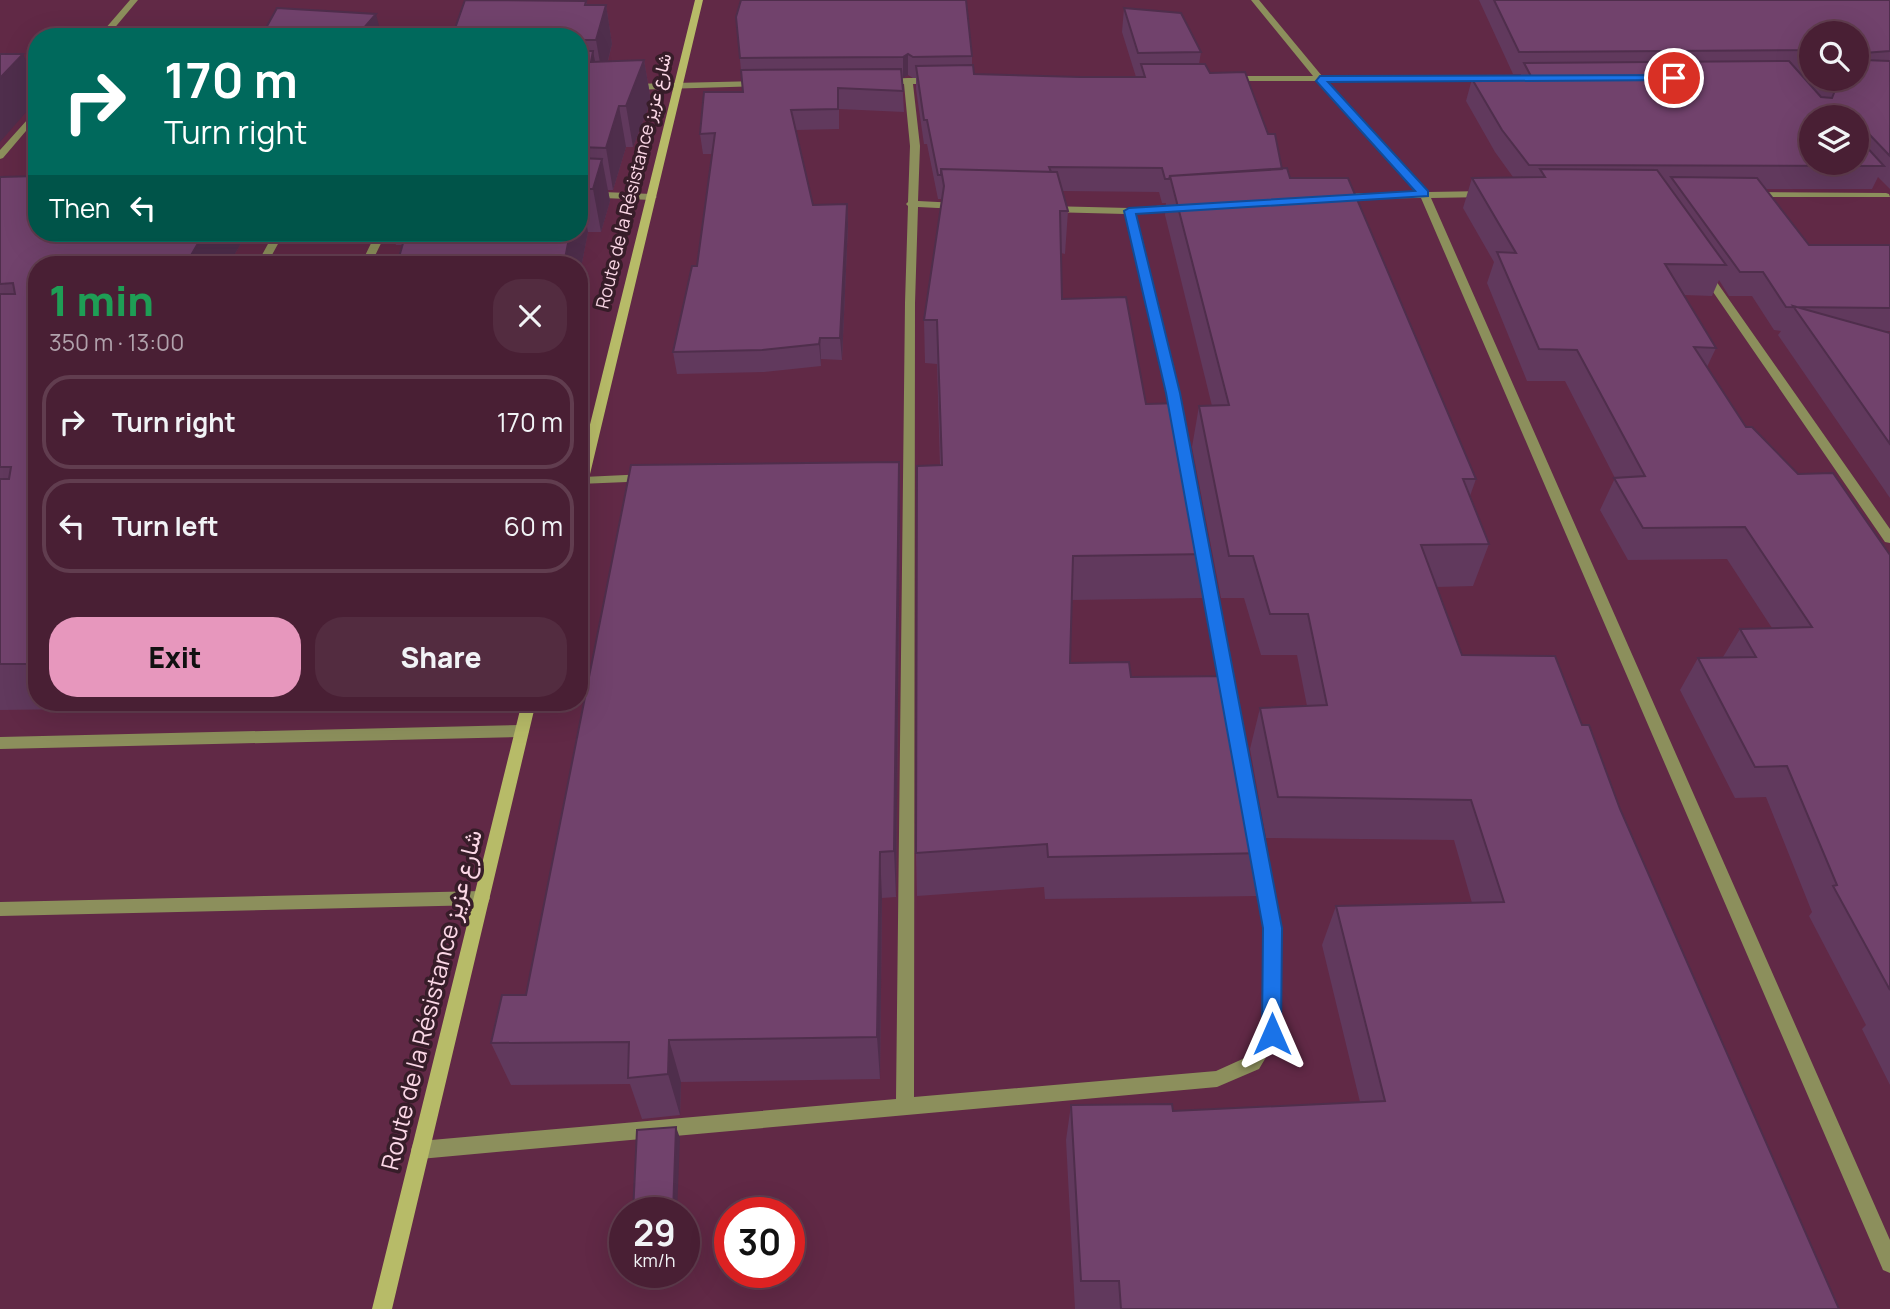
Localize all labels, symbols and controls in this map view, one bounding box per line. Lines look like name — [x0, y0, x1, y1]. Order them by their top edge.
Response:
map controls — [1799, 21, 1869, 175]
button: search — [1799, 21, 1869, 91]
text: 170 m — [164, 46, 298, 113]
pin — [1644, 48, 1704, 108]
street label: Route de la Résistance شارع عزيز — [590, 51, 677, 311]
icon: right — [49, 56, 140, 147]
icon: arrive — [1655, 59, 1693, 97]
button: layers — [1799, 105, 1869, 175]
text: Turn right — [164, 110, 307, 154]
icon: left — [124, 189, 162, 227]
text: Then — [49, 190, 110, 226]
text: 1 min — [49, 271, 154, 329]
button: close — [493, 279, 567, 353]
text: 350 m · 13:00 — [49, 326, 184, 358]
icon: right — [53, 403, 91, 441]
text: Turn right — [112, 404, 236, 440]
text: 170 m — [497, 404, 563, 440]
icon: left — [53, 507, 91, 545]
text: Turn left — [112, 508, 219, 544]
text: 60 m — [504, 508, 563, 544]
button: Exit — [49, 617, 301, 697]
button: Share — [315, 617, 567, 697]
street label: Route de la Résistance شارع عزيز — [372, 826, 490, 1173]
position arrow — [1235, 997, 1309, 1071]
speed limit sign: 30 — [714, 1197, 805, 1288]
text: 29 — [633, 1209, 676, 1257]
text: km/h — [634, 1248, 675, 1272]

